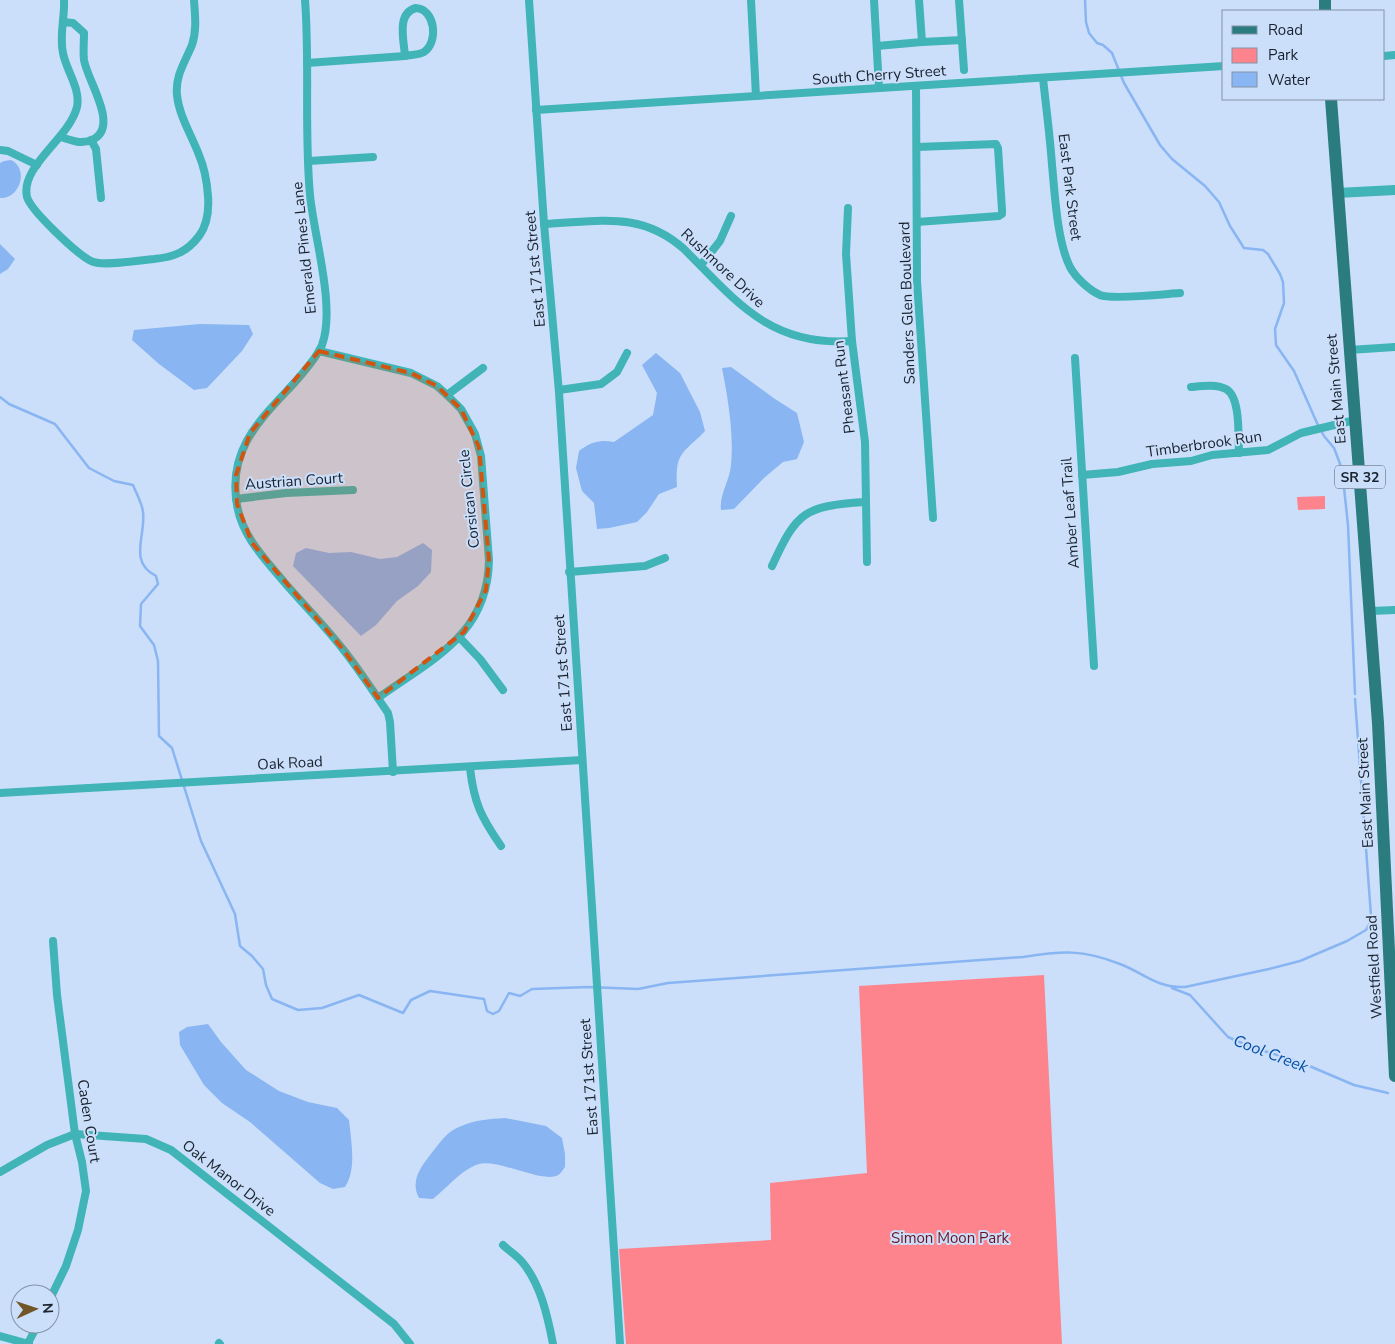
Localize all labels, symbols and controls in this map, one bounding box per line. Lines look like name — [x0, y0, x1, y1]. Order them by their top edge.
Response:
legend — [1222, 10, 1385, 100]
text: Road — [1268, 20, 1303, 40]
text: Park — [1268, 45, 1298, 65]
street label: South Cherry Street — [812, 60, 947, 90]
text: Water — [1268, 70, 1311, 90]
street label: East Park Street — [1054, 132, 1087, 242]
street label: Emerald Pines Lane — [287, 181, 321, 315]
street label: East 171st Street — [520, 209, 550, 328]
street label: Sanders Glen Boulevard — [894, 221, 920, 385]
street label: Rushmore Drive — [677, 224, 769, 312]
street label: East Main Street — [1321, 332, 1351, 445]
street label: Pheasant Run — [828, 339, 860, 435]
street label: Timberbrook Run — [1145, 426, 1263, 462]
street label: Corsican Circle — [454, 449, 484, 549]
street label: Amber Leaf Trail — [1056, 456, 1084, 569]
road number: SR 32 — [1335, 466, 1385, 488]
street label: Austrian Court — [244, 468, 344, 494]
street label: East 171st Street — [549, 613, 577, 732]
street label: East Main Street — [1352, 737, 1378, 849]
street label: Oak Road — [257, 751, 323, 775]
street label: Westfield Road — [1361, 914, 1387, 1020]
street label: East 171st Street — [575, 1017, 603, 1136]
water label: Cool Creek — [1230, 1030, 1312, 1079]
street label: Caden Court — [73, 1078, 106, 1165]
street label: Oak Manor Drive — [178, 1135, 280, 1221]
park label: Simon Moon Park — [891, 1228, 1010, 1248]
north arrow — [10, 1284, 60, 1334]
text: N — [38, 1303, 57, 1314]

